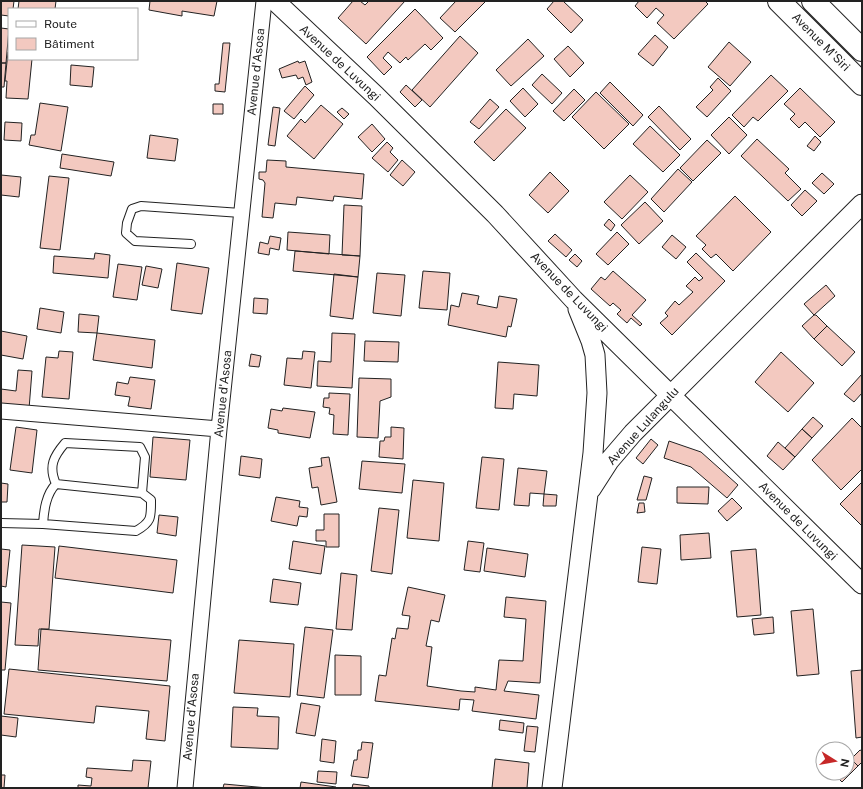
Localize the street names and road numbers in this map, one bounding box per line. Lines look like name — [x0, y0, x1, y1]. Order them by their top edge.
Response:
street label: Avenue M'Siri — [789, 10, 853, 74]
street label: Avenue de Luvungi — [297, 22, 383, 104]
street label: Avenue d'Asosa — [244, 28, 268, 116]
street label: Avenue de Luvungi — [527, 249, 611, 335]
street label: Avenue d'Asosa — [211, 350, 235, 438]
street label: Avenue Lulangulu — [604, 384, 682, 468]
street label: Avenue de Luvungi — [756, 479, 840, 563]
street label: Avenue d'Asosa — [180, 673, 202, 761]

